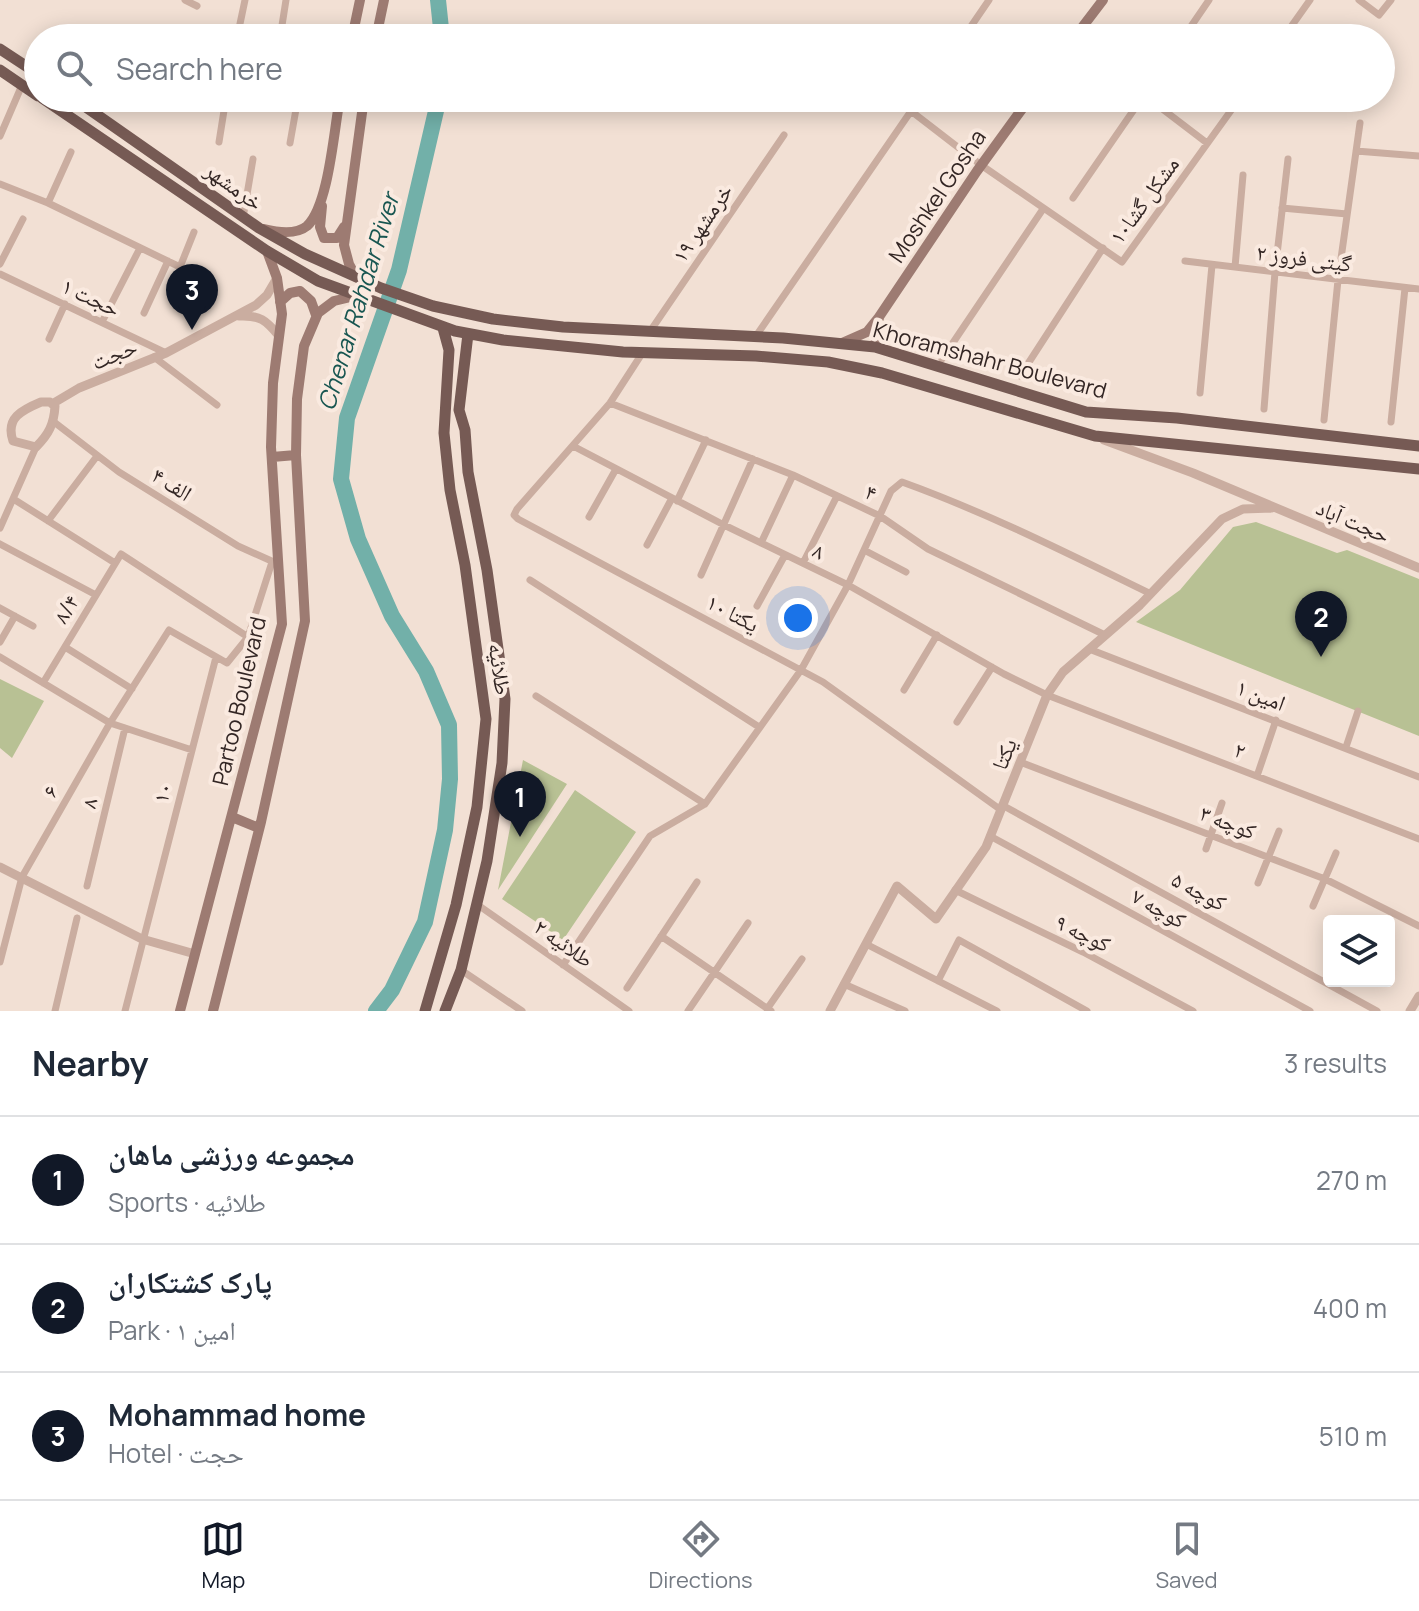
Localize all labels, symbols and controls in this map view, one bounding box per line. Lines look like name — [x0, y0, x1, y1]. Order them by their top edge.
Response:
search box — [24, 24, 1395, 112]
icon: search — [52, 46, 96, 90]
text: Search here — [116, 48, 283, 89]
street label: Moshkel Gosha — [881, 124, 993, 268]
street label: مشکل گشا۱۰ — [1102, 150, 1186, 250]
street label: خرمشهر — [198, 154, 269, 217]
street label: ۱۹ خرمشهر — [665, 178, 739, 268]
water label: Chenar Rahdar River — [309, 186, 407, 414]
street label: گیتی فروز ۲ — [1255, 237, 1353, 279]
pin: 3 — [166, 264, 218, 330]
street label: حجت ۱ — [57, 271, 125, 323]
street label: Khoramshahr Boulevard — [870, 314, 1110, 406]
street label: حجت — [87, 331, 141, 377]
street label: ۴ الف — [146, 460, 198, 508]
street label: ۴ — [860, 476, 882, 508]
street label: حجت آباد — [1312, 492, 1394, 550]
street label: ۸ — [808, 535, 830, 567]
street label: ۱۰ یکتا — [702, 587, 765, 639]
street label: ۸/۴ — [46, 589, 86, 629]
pin: 2 — [1295, 591, 1347, 657]
your location — [778, 598, 818, 638]
street label: Partoo Boulevard — [205, 614, 273, 788]
street label: طلائیه — [482, 641, 518, 697]
street label: امین ۱ — [1232, 672, 1290, 718]
street label: یکتا — [984, 734, 1024, 774]
street label: ۲ — [1230, 734, 1250, 766]
pin: 1 — [494, 771, 546, 837]
street label: ۶ — [35, 779, 66, 803]
street label: ۱۰ — [145, 780, 179, 806]
street label: ۸ — [73, 795, 105, 811]
street label: کوچه ۳ — [1196, 798, 1260, 846]
street label: کوچه ۵ — [1167, 864, 1231, 918]
street label: کوچه ۷ — [1127, 881, 1191, 935]
street label: کوچه ۹ — [1051, 907, 1115, 959]
street label: طلائیه ۲ — [528, 912, 600, 974]
map controls — [1323, 915, 1395, 987]
button: layers — [1323, 915, 1395, 987]
text: Nearby — [32, 1040, 148, 1086]
text: 3 results — [1284, 1045, 1387, 1081]
text: مجموعه ورزشی ماهان — [108, 1133, 355, 1174]
text: 1 — [52, 1162, 64, 1198]
text: 270 m — [1316, 1162, 1387, 1198]
text: Sports · طلائیه — [108, 1184, 266, 1220]
text: پارک کشتکاران — [108, 1261, 272, 1302]
text: 2 — [50, 1290, 66, 1326]
text: 400 m — [1313, 1290, 1387, 1326]
text: Park · امین ۱ — [108, 1312, 236, 1348]
text: Mohammad home — [108, 1394, 366, 1435]
text: 3 — [50, 1418, 66, 1454]
text: 510 m — [1319, 1418, 1387, 1454]
text: Hotel · حجت — [108, 1435, 244, 1471]
tab: Map — [201, 1517, 245, 1595]
tab: Directions — [648, 1517, 753, 1595]
tab: Saved — [1156, 1517, 1218, 1595]

